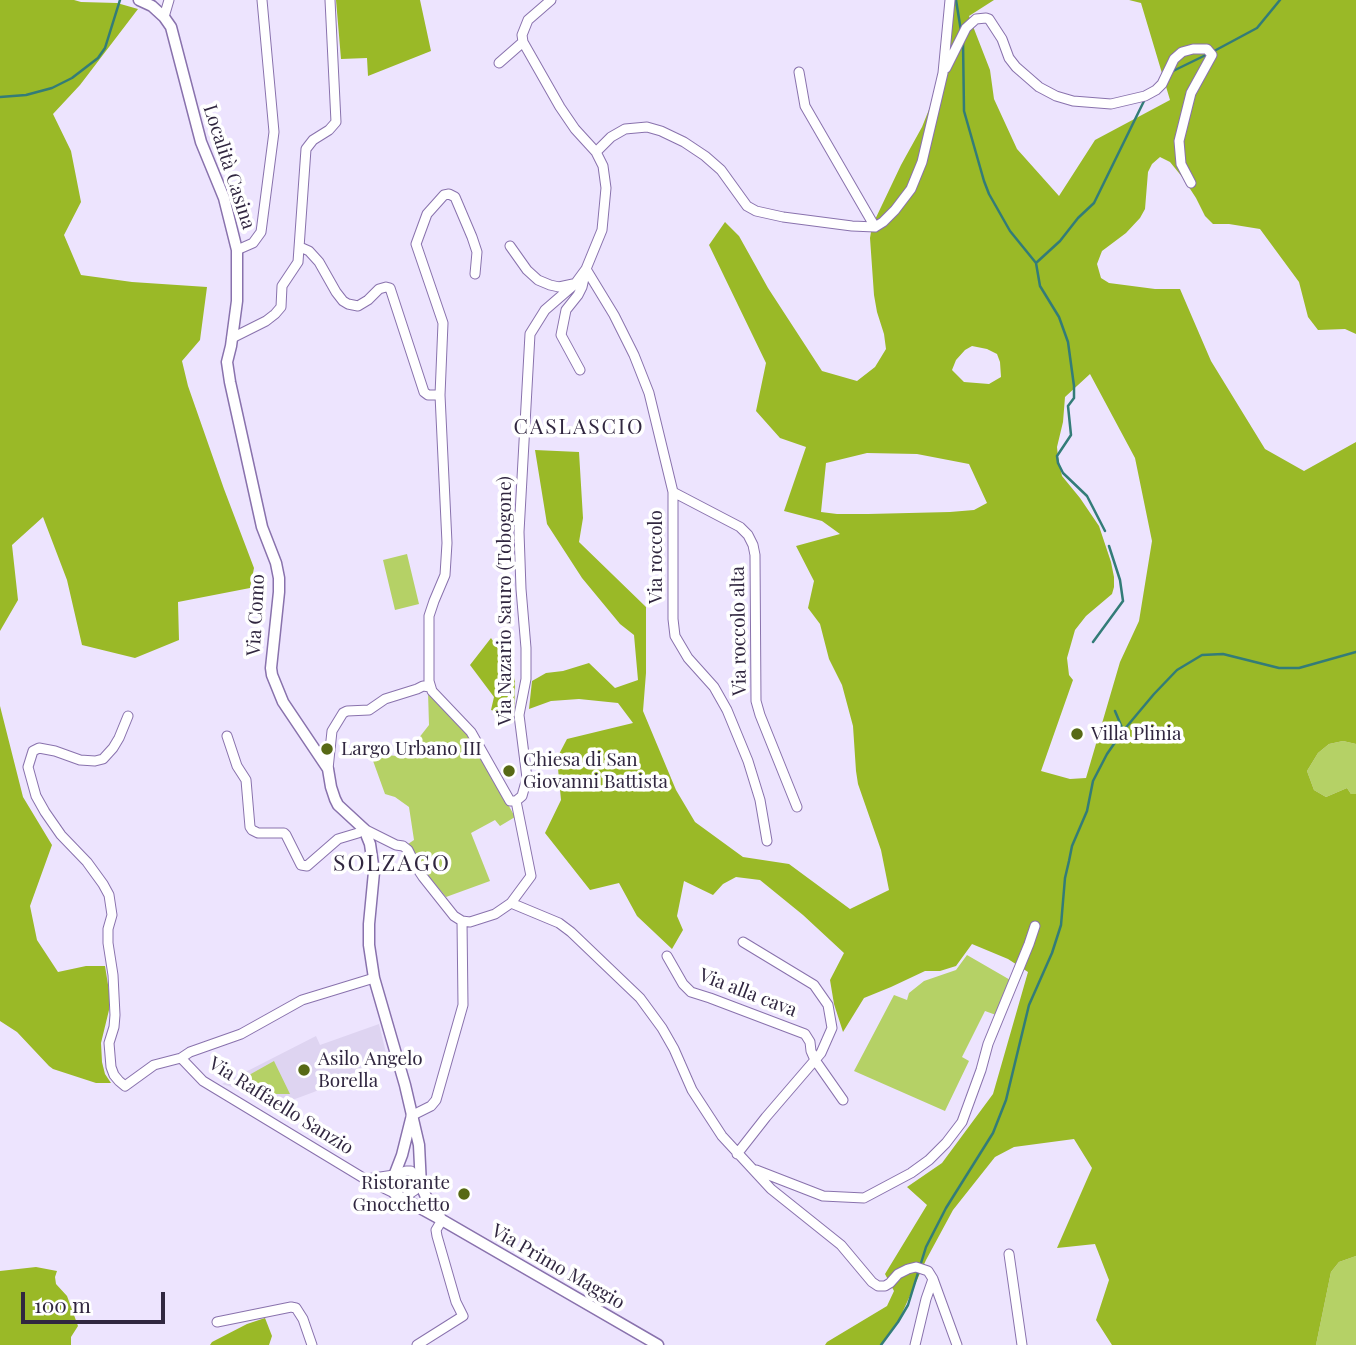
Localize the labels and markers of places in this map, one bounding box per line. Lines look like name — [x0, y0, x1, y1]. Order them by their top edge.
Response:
place label: Villa Plinia — [1091, 723, 1181, 745]
marker: Villa Plinia — [1069, 726, 1085, 742]
place label: Largo Urbano III — [341, 738, 482, 760]
marker: Largo Urbano III — [319, 741, 335, 757]
place label: Chiesa di San Giovanni Battista — [523, 749, 668, 793]
marker: Chiesa di San Giovanni Battista — [501, 763, 517, 779]
place label: Asilo Angelo Borella — [318, 1048, 423, 1092]
marker: Asilo Angelo Borella — [296, 1062, 312, 1078]
place label: Ristorante Gnocchetto — [353, 1172, 450, 1216]
marker: Ristorante Gnocchetto — [456, 1186, 472, 1202]

